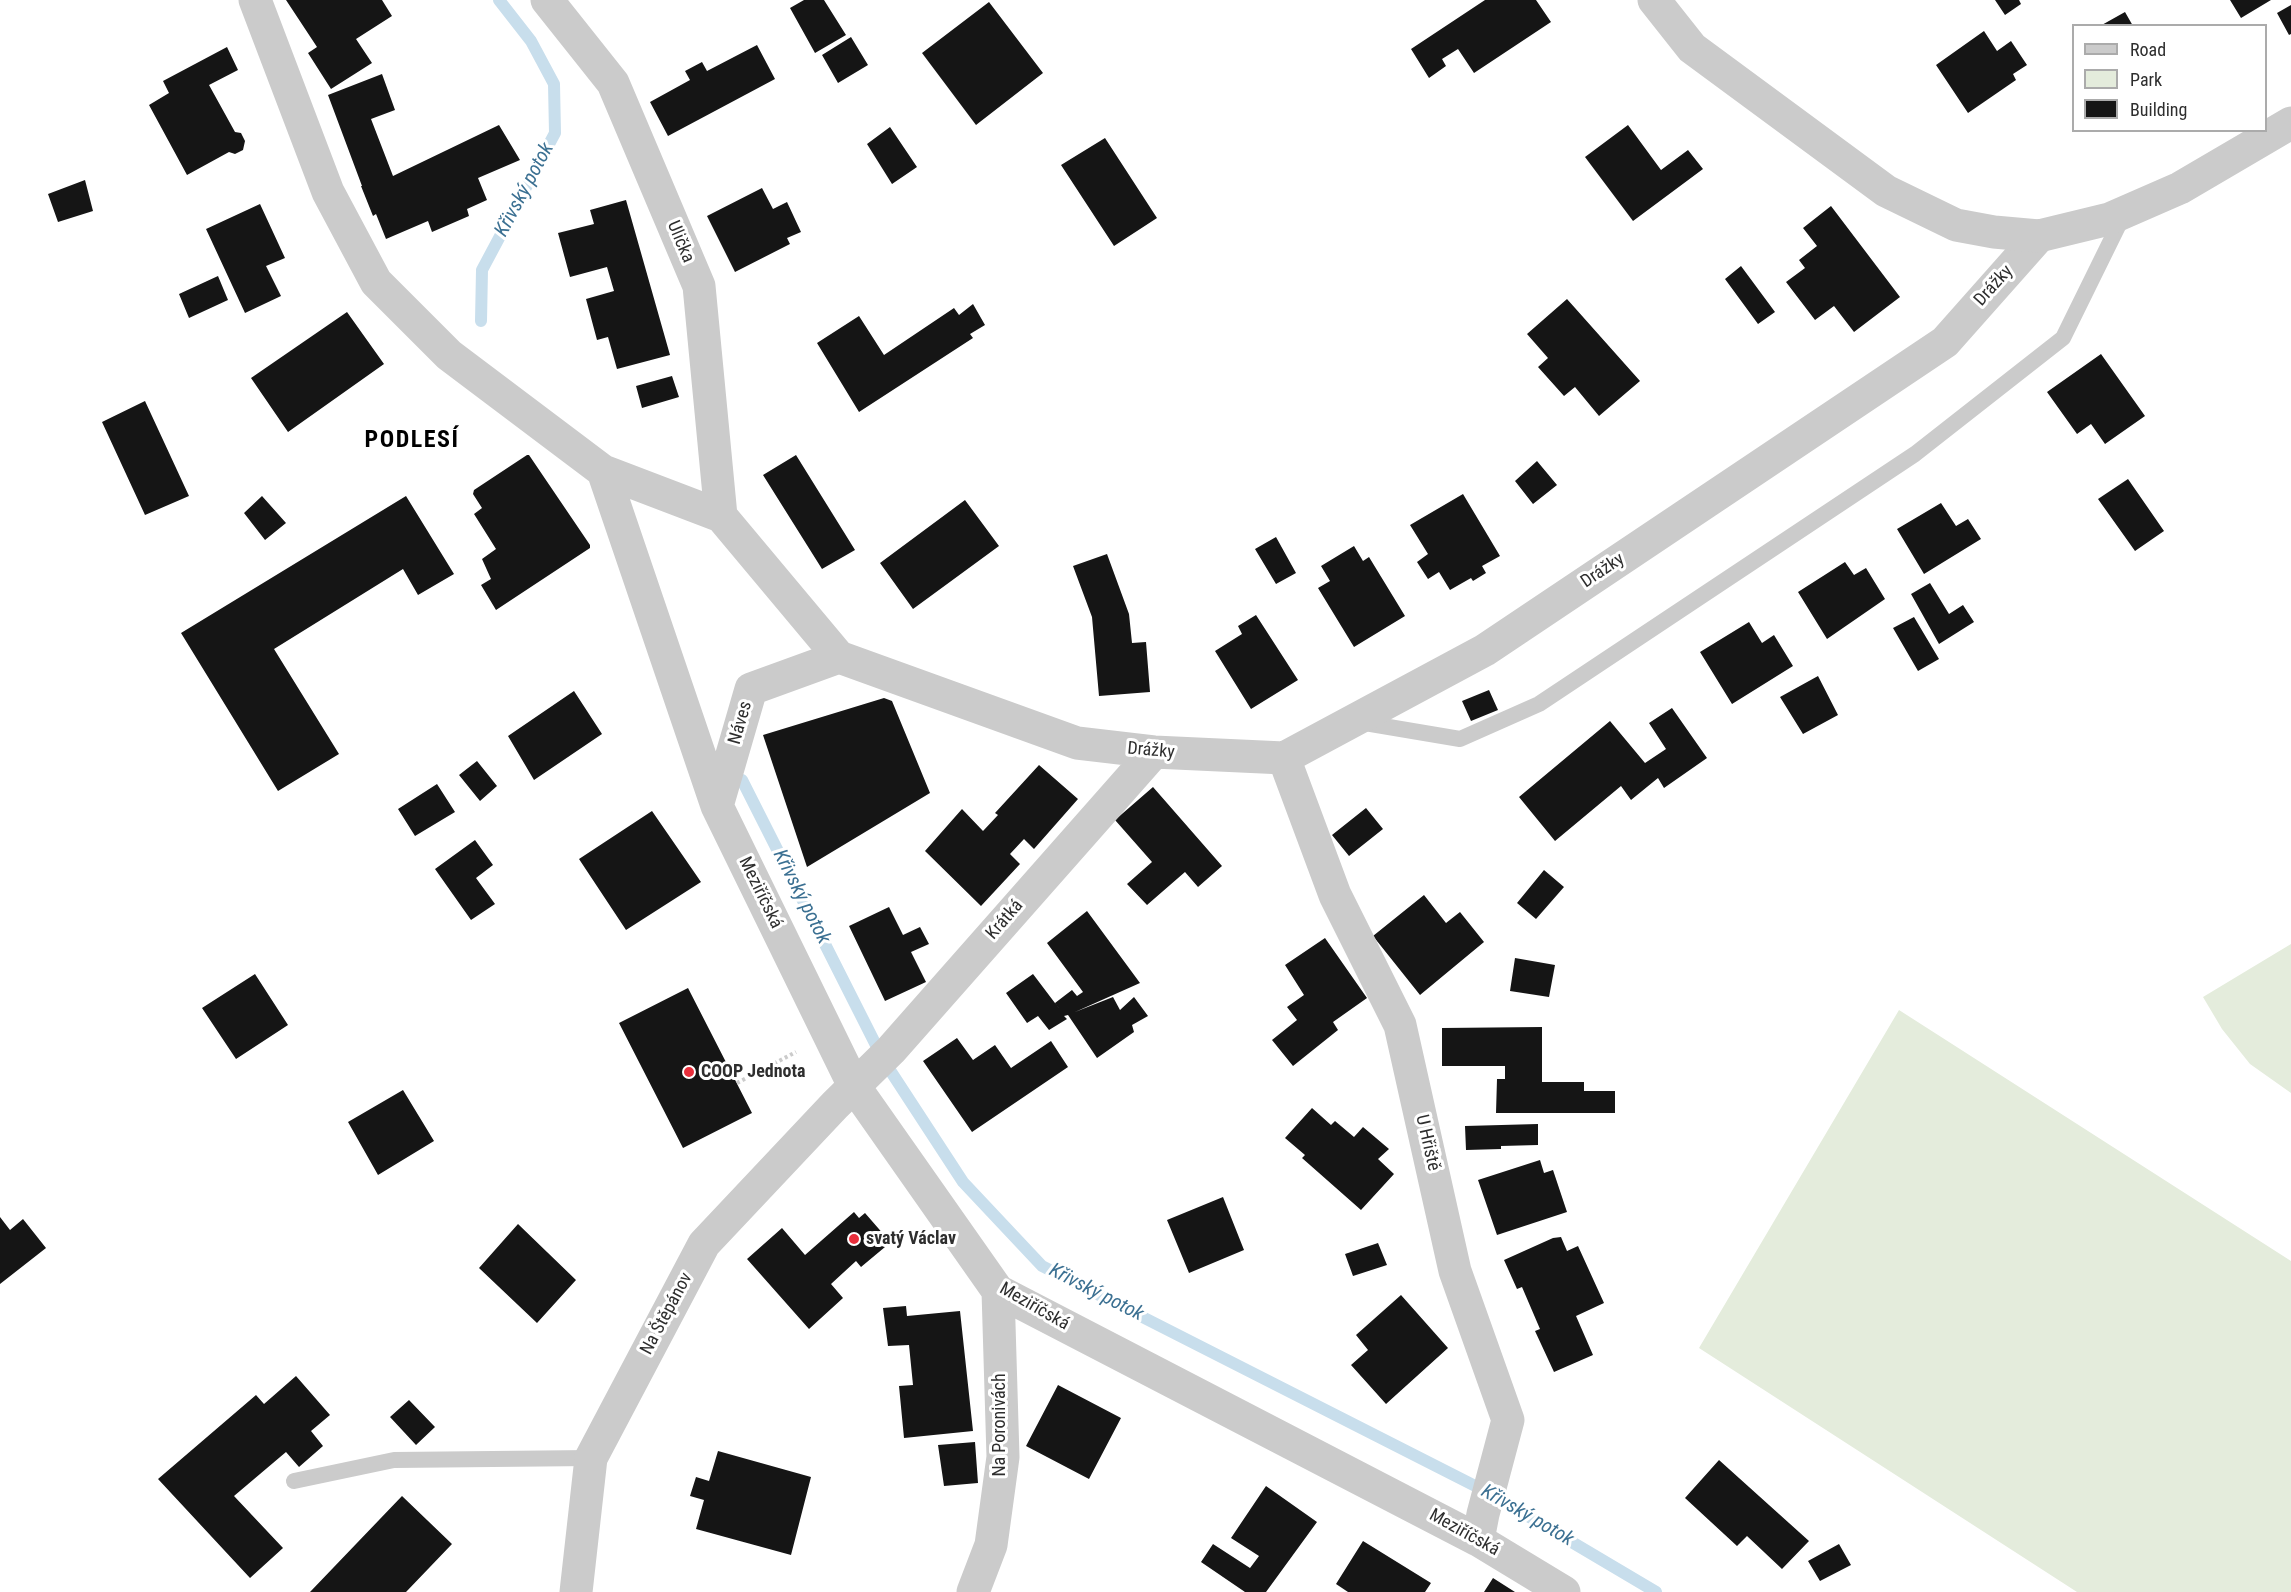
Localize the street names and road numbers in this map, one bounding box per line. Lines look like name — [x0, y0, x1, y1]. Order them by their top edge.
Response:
street label: Ulička — [662, 218, 698, 266]
street label: Drážky — [1970, 261, 2018, 311]
street label: Drážky — [1577, 549, 1629, 593]
street label: Náves — [725, 699, 757, 747]
street label: Drážky — [1126, 738, 1176, 764]
street label: Meziříčská — [733, 854, 787, 932]
street label: Krátká — [982, 896, 1028, 944]
street label: U Hřiště — [1410, 1113, 1444, 1173]
street label: Na Štěpánov — [636, 1269, 698, 1359]
street label: Meziříčská — [995, 1278, 1073, 1336]
street label: Na Poronivách — [989, 1373, 1011, 1477]
street label: Meziříčská — [1425, 1505, 1503, 1561]

